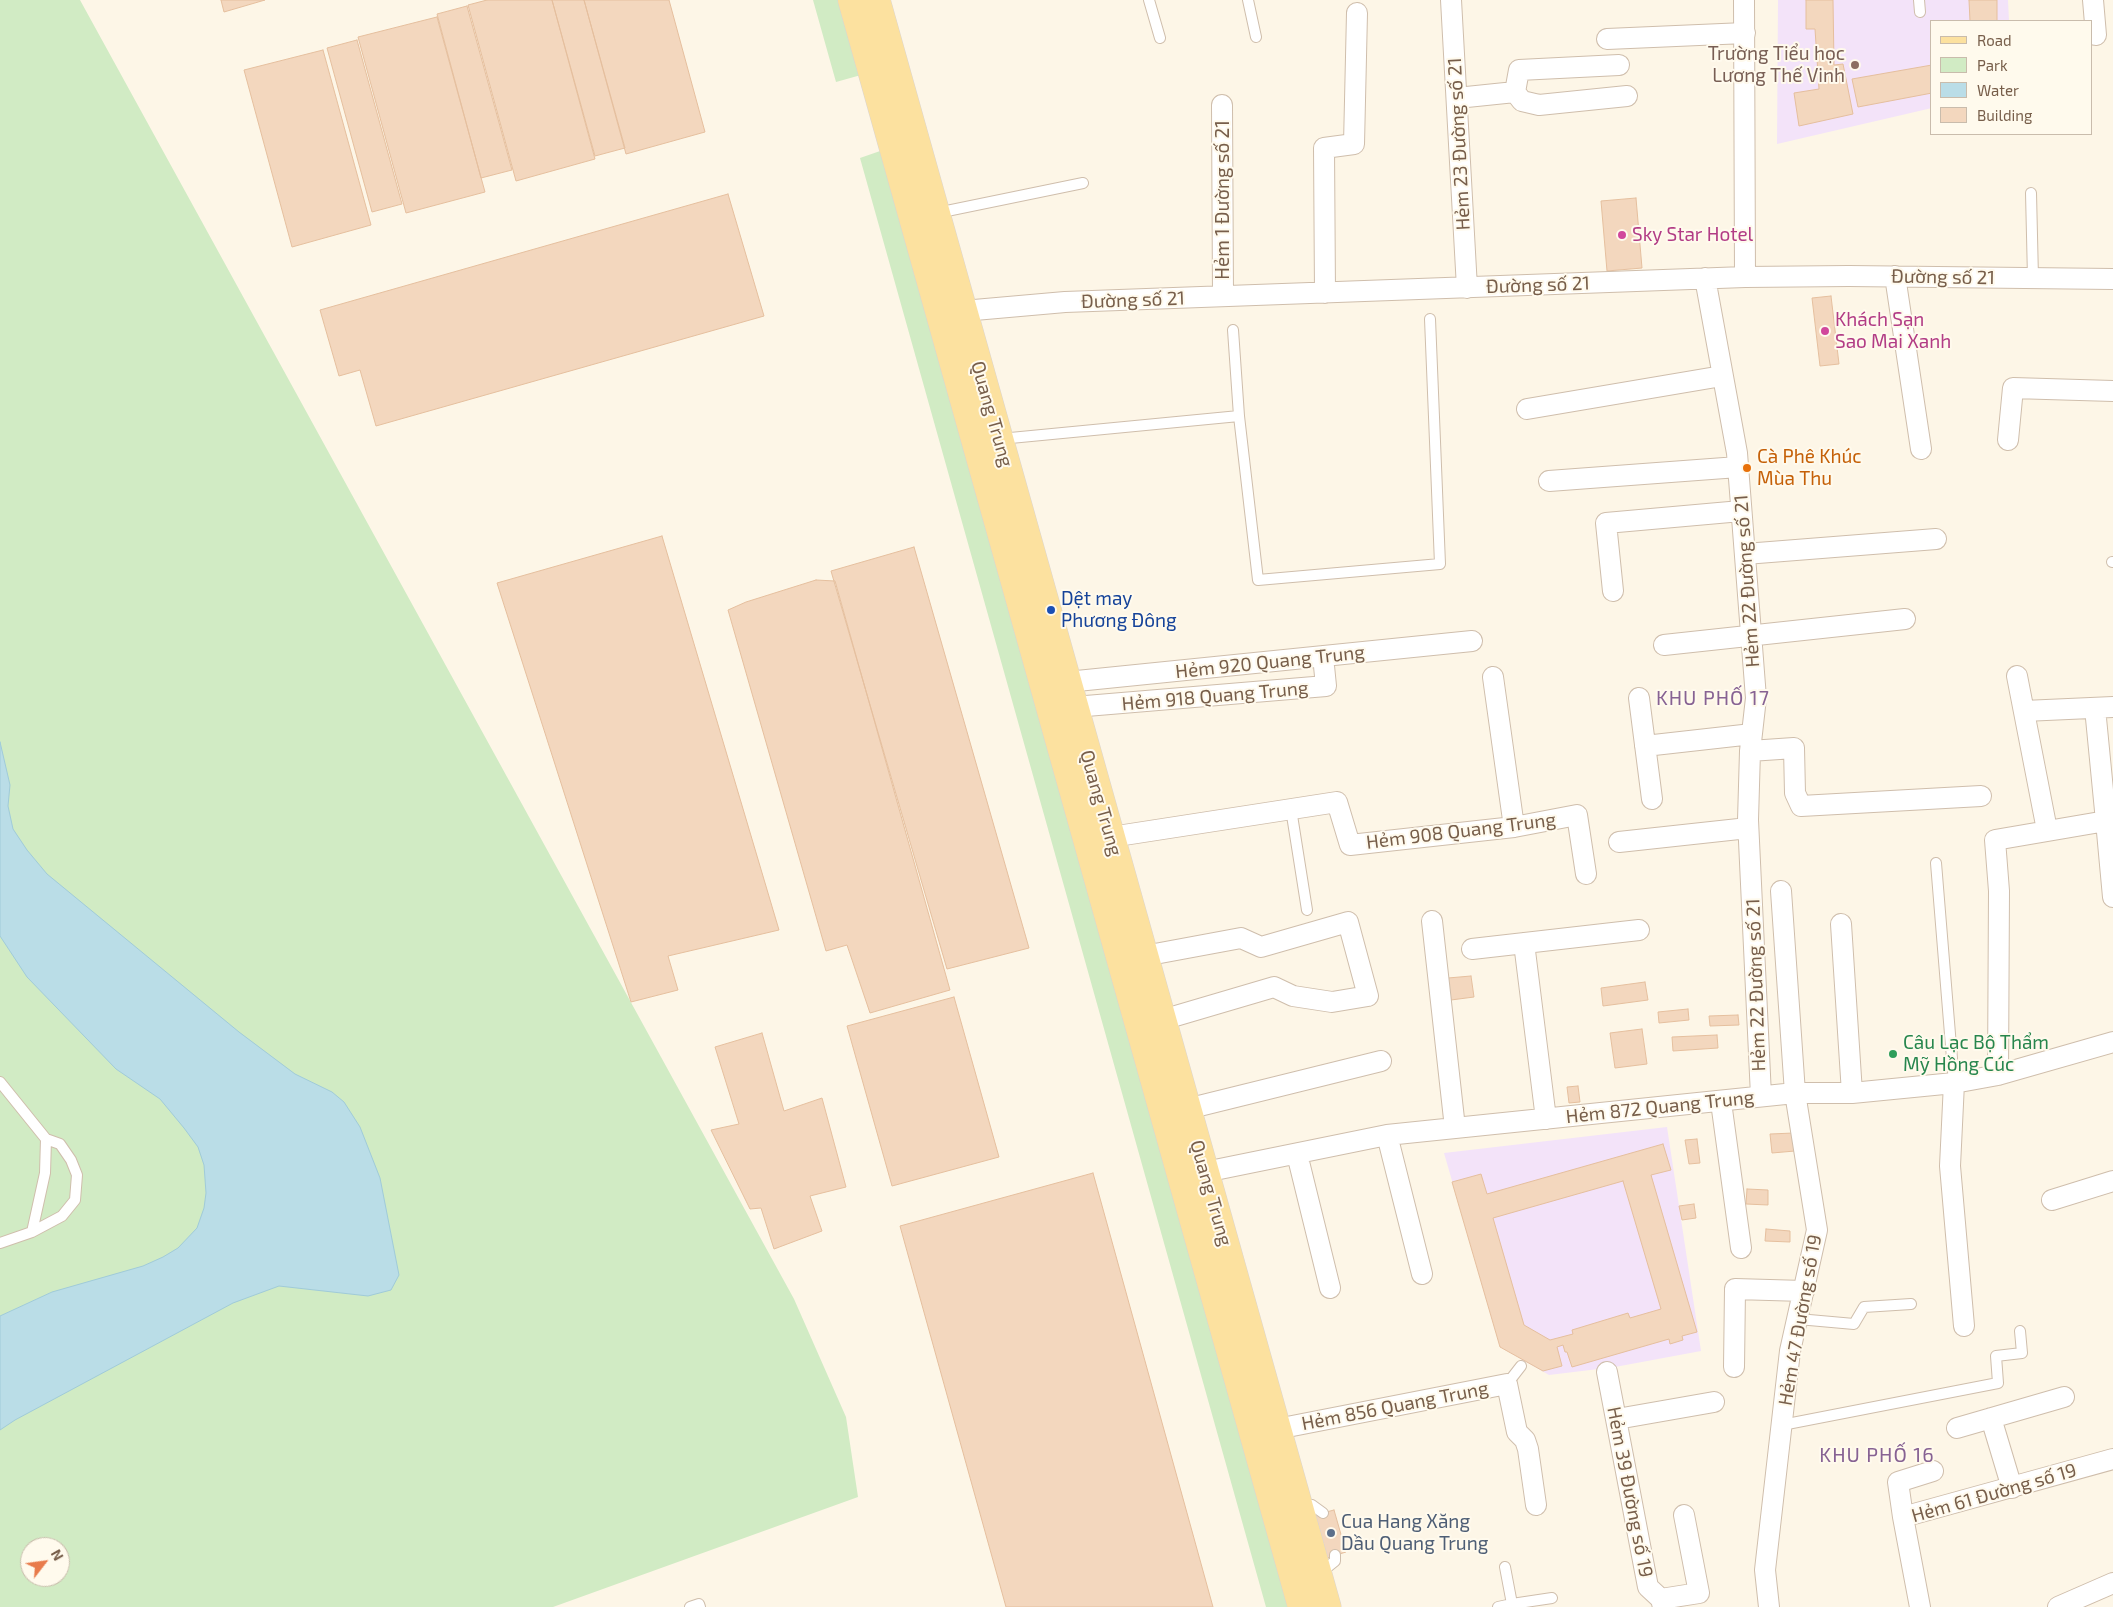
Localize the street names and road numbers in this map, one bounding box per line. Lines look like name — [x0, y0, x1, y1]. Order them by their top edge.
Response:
street label: Hẻm 23 Đường số 21 — [1443, 57, 1475, 231]
street label: Hẻm 1 Đường số 21 — [1212, 120, 1234, 280]
street label: Đường số 21 — [1891, 265, 1995, 289]
street label: Đường số 21 — [1486, 272, 1590, 298]
street label: Đường số 21 — [1081, 287, 1185, 313]
street label: Quang Trung — [966, 358, 1018, 470]
street label: Hẻm 22 Đường số 21 — [1730, 494, 1764, 668]
street label: Hẻm 920 Quang Trung — [1174, 641, 1366, 683]
street label: Hẻm 918 Quang Trung — [1121, 676, 1309, 716]
street label: Quang Trung — [1075, 747, 1127, 859]
street label: Hẻm 908 Quang Trung — [1365, 808, 1557, 854]
street label: Hẻm 22 Đường số 21 — [1742, 898, 1770, 1072]
street label: Hẻm 872 Quang Trung — [1565, 1086, 1755, 1128]
street label: Quang Trung — [1185, 1137, 1237, 1249]
street label: Hẻm 47 Đường số 19 — [1774, 1233, 1826, 1407]
street label: Hẻm 856 Quang Trung — [1300, 1377, 1490, 1435]
street label: Hẻm 39 Đường số 19 — [1602, 1405, 1658, 1579]
street label: Hẻm 61 Đường số 19 — [1909, 1459, 2079, 1527]

